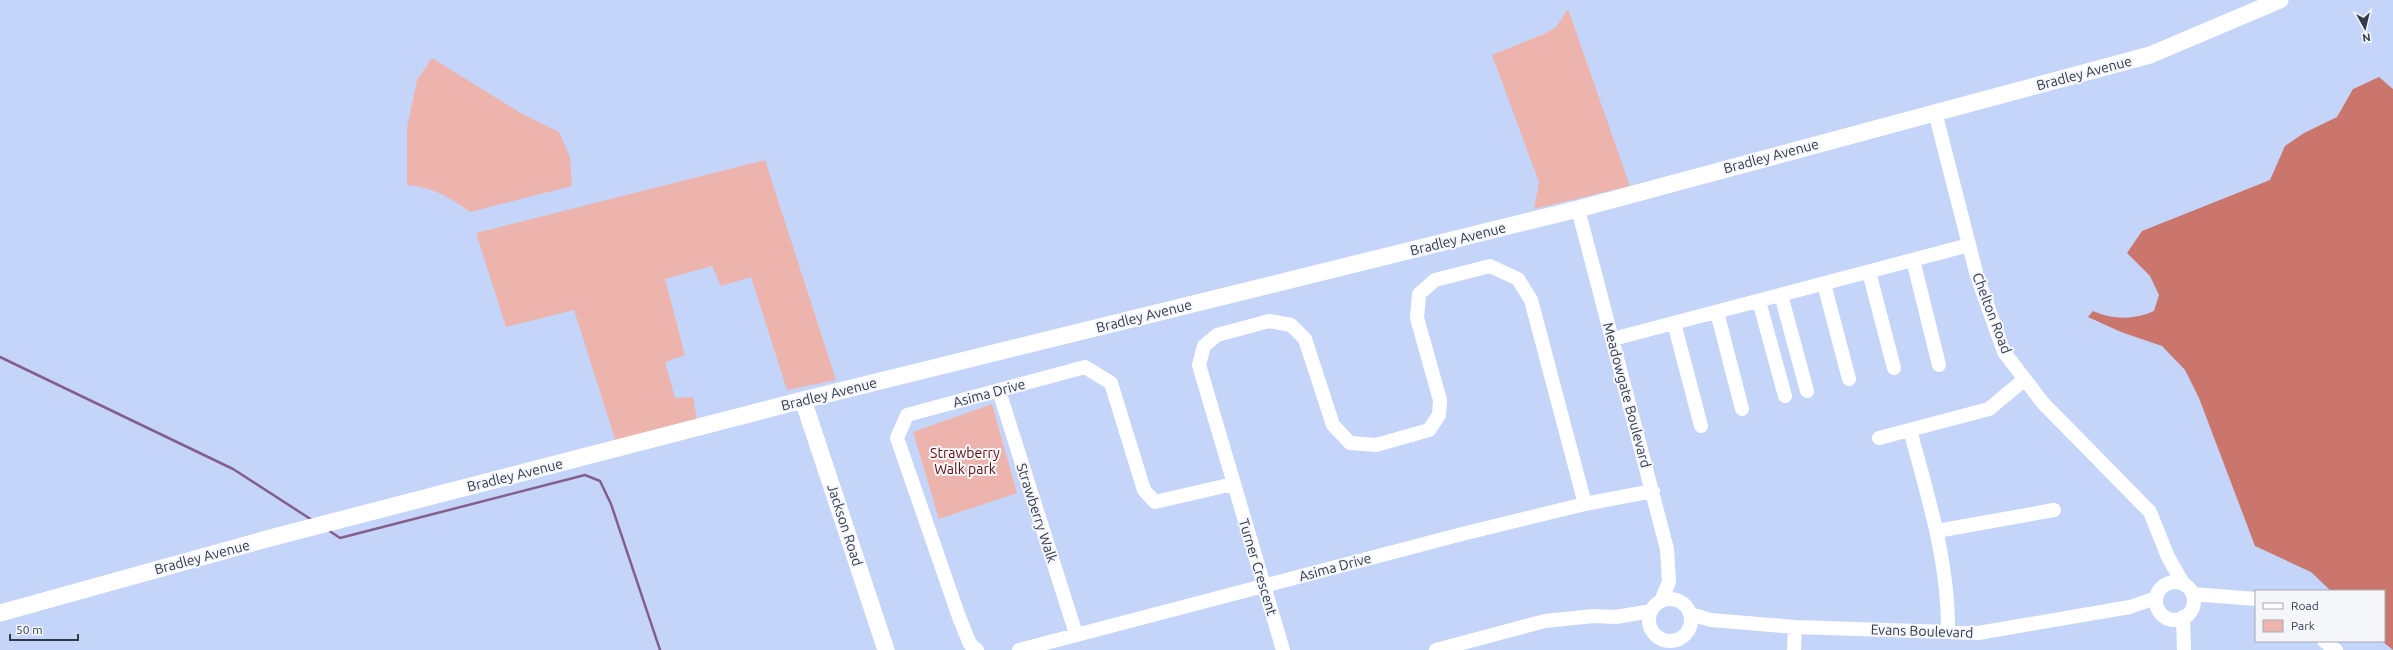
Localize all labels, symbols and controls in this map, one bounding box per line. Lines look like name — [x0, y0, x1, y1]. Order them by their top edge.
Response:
north arrow — [2345, 8, 2385, 48]
text: N — [2361, 31, 2371, 44]
street label: Bradley Avenue — [2035, 53, 2133, 93]
street label: Bradley Avenue — [1722, 136, 1820, 176]
street label: Bradley Avenue — [1408, 219, 1508, 259]
street label: Chelton Road — [1969, 270, 2015, 356]
street label: Bradley Avenue — [1094, 296, 1194, 336]
street label: Meadowgate Boulevard — [1600, 321, 1654, 469]
street label: Bradley Avenue — [779, 374, 879, 414]
street label: Asima Drive — [951, 376, 1027, 410]
park label: Strawberry Walk park — [930, 445, 1000, 477]
street label: Bradley Avenue — [465, 455, 565, 495]
street label: Strawberry Walk — [1013, 461, 1061, 565]
street label: Jackson Road — [824, 482, 866, 568]
street label: Turner Crescent — [1236, 517, 1280, 618]
street label: Bradley Avenue — [153, 537, 251, 577]
street label: Asima Drive — [1297, 550, 1373, 584]
legend — [2255, 590, 2385, 642]
text: Road — [2291, 599, 2319, 612]
scale bar — [10, 616, 78, 642]
text: Park — [2291, 619, 2315, 632]
street label: Evans Boulevard — [1870, 621, 1974, 641]
text: 50 m — [16, 623, 43, 636]

